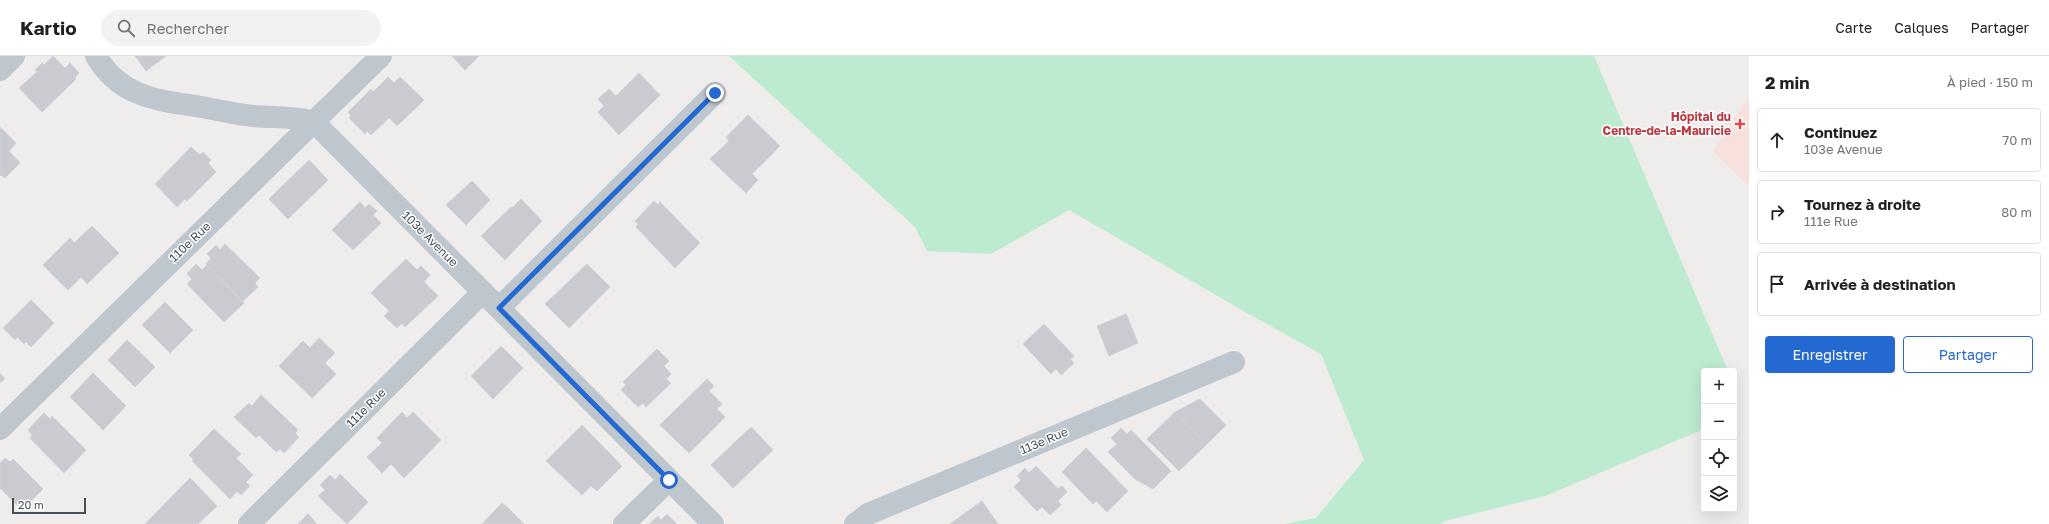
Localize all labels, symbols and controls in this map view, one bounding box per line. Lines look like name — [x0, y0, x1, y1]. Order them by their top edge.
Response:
search box — [101, 10, 381, 46]
text: Kartio — [20, 16, 77, 39]
icon: search — [115, 17, 137, 39]
text: Rechercher — [147, 19, 229, 37]
text: Carte — [1835, 19, 1872, 36]
text: Calques — [1894, 19, 1949, 36]
text: Partager — [1971, 19, 2029, 36]
text: 2 min — [1765, 72, 1809, 93]
text: À pied · 150 m — [1947, 74, 2033, 90]
route end — [706, 84, 724, 102]
place label: Hôpital du Centre-de-la-Mauricie — [1603, 109, 1731, 138]
marker: Hôpital du Centre-de-la-Mauricie — [1734, 118, 1746, 130]
text: Continuez — [1804, 123, 1877, 141]
icon: ahead — [1766, 129, 1788, 151]
text: 70 m — [2002, 132, 2032, 148]
text: 103e Avenue — [1804, 141, 1883, 157]
text: Tournez à droite — [1804, 195, 1921, 213]
icon: right — [1766, 201, 1788, 223]
text: 80 m — [2001, 204, 2032, 220]
street label: 103e Avenue — [399, 208, 461, 270]
text: 111e Rue — [1804, 213, 1858, 229]
street label: 110e Rue — [166, 218, 213, 265]
icon: arrive — [1766, 273, 1788, 295]
text: Arrivée à destination — [1804, 275, 1956, 293]
button: Enregistrer — [1765, 336, 1895, 373]
button: Partager — [1903, 336, 2033, 373]
map controls — [1701, 368, 1737, 512]
button: + — [1701, 368, 1737, 404]
street label: 111e Rue — [343, 385, 388, 430]
button: − — [1701, 404, 1737, 440]
street label: 113e Rue — [1018, 424, 1070, 457]
button: locate — [1701, 440, 1737, 476]
route start — [660, 471, 678, 489]
button: layers — [1701, 476, 1737, 512]
scale bar — [12, 496, 86, 515]
text: 20 m — [18, 498, 44, 511]

